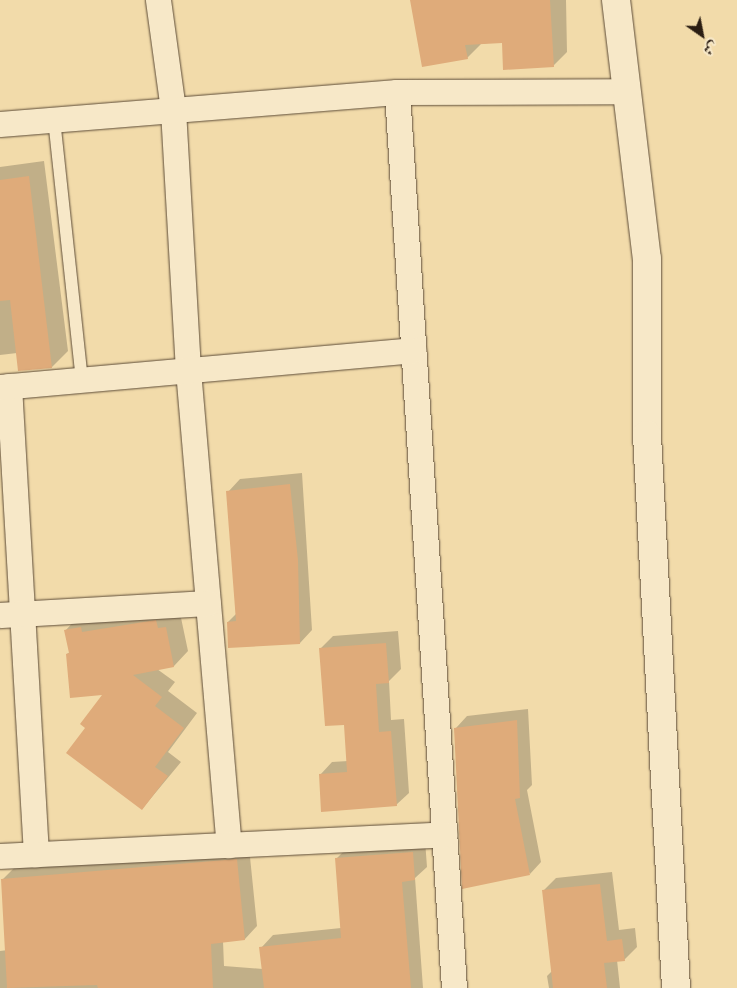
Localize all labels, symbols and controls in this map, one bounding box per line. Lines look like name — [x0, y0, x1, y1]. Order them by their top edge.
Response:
north arrow — [677, 10, 727, 60]
text: ش — [700, 37, 721, 59]

